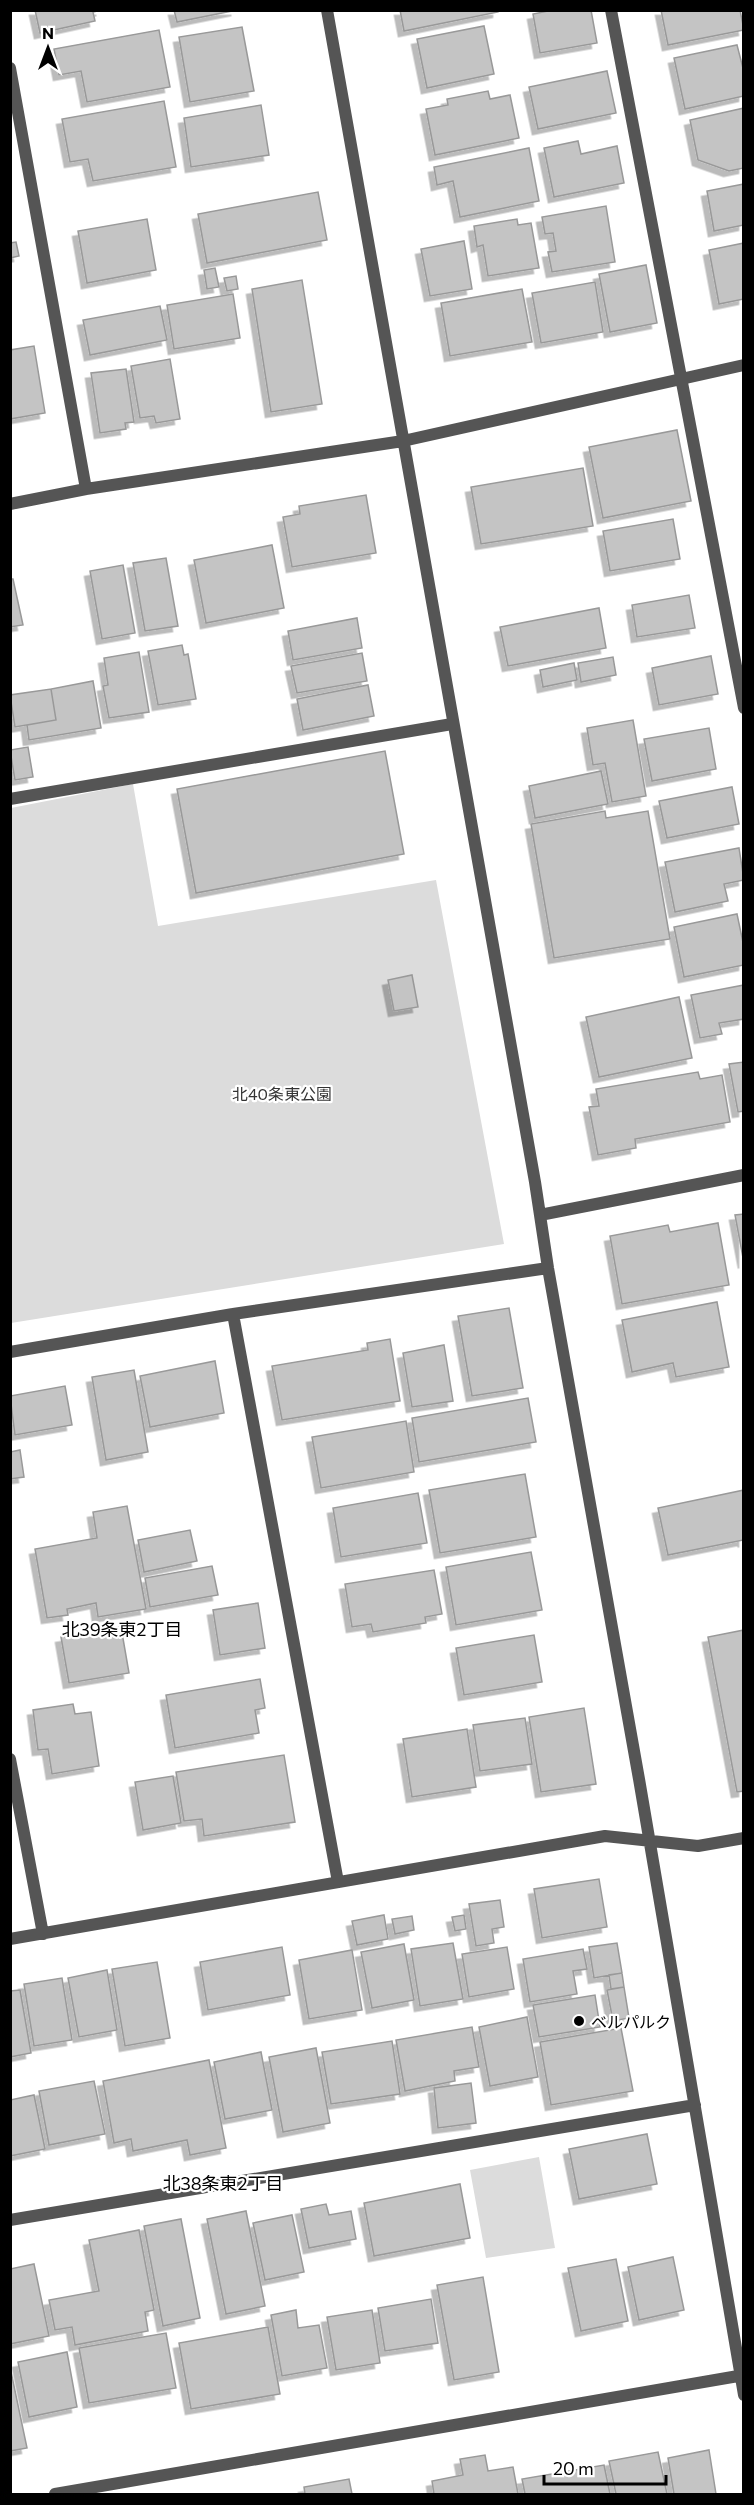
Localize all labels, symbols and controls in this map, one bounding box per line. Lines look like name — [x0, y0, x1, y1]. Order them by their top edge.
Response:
north arrow — [18, 18, 78, 78]
text: N — [42, 23, 54, 42]
park label: 北40条東公園 — [232, 1084, 332, 1103]
district label: 北39条東2丁目 — [61, 1618, 183, 1640]
place label: ベルパルク — [591, 2012, 671, 2031]
marker: ベルパルク — [572, 2014, 586, 2028]
district label: 北38条東2丁目 — [162, 2172, 284, 2194]
scale bar — [544, 2448, 666, 2486]
text: 20 m — [553, 2457, 594, 2479]

